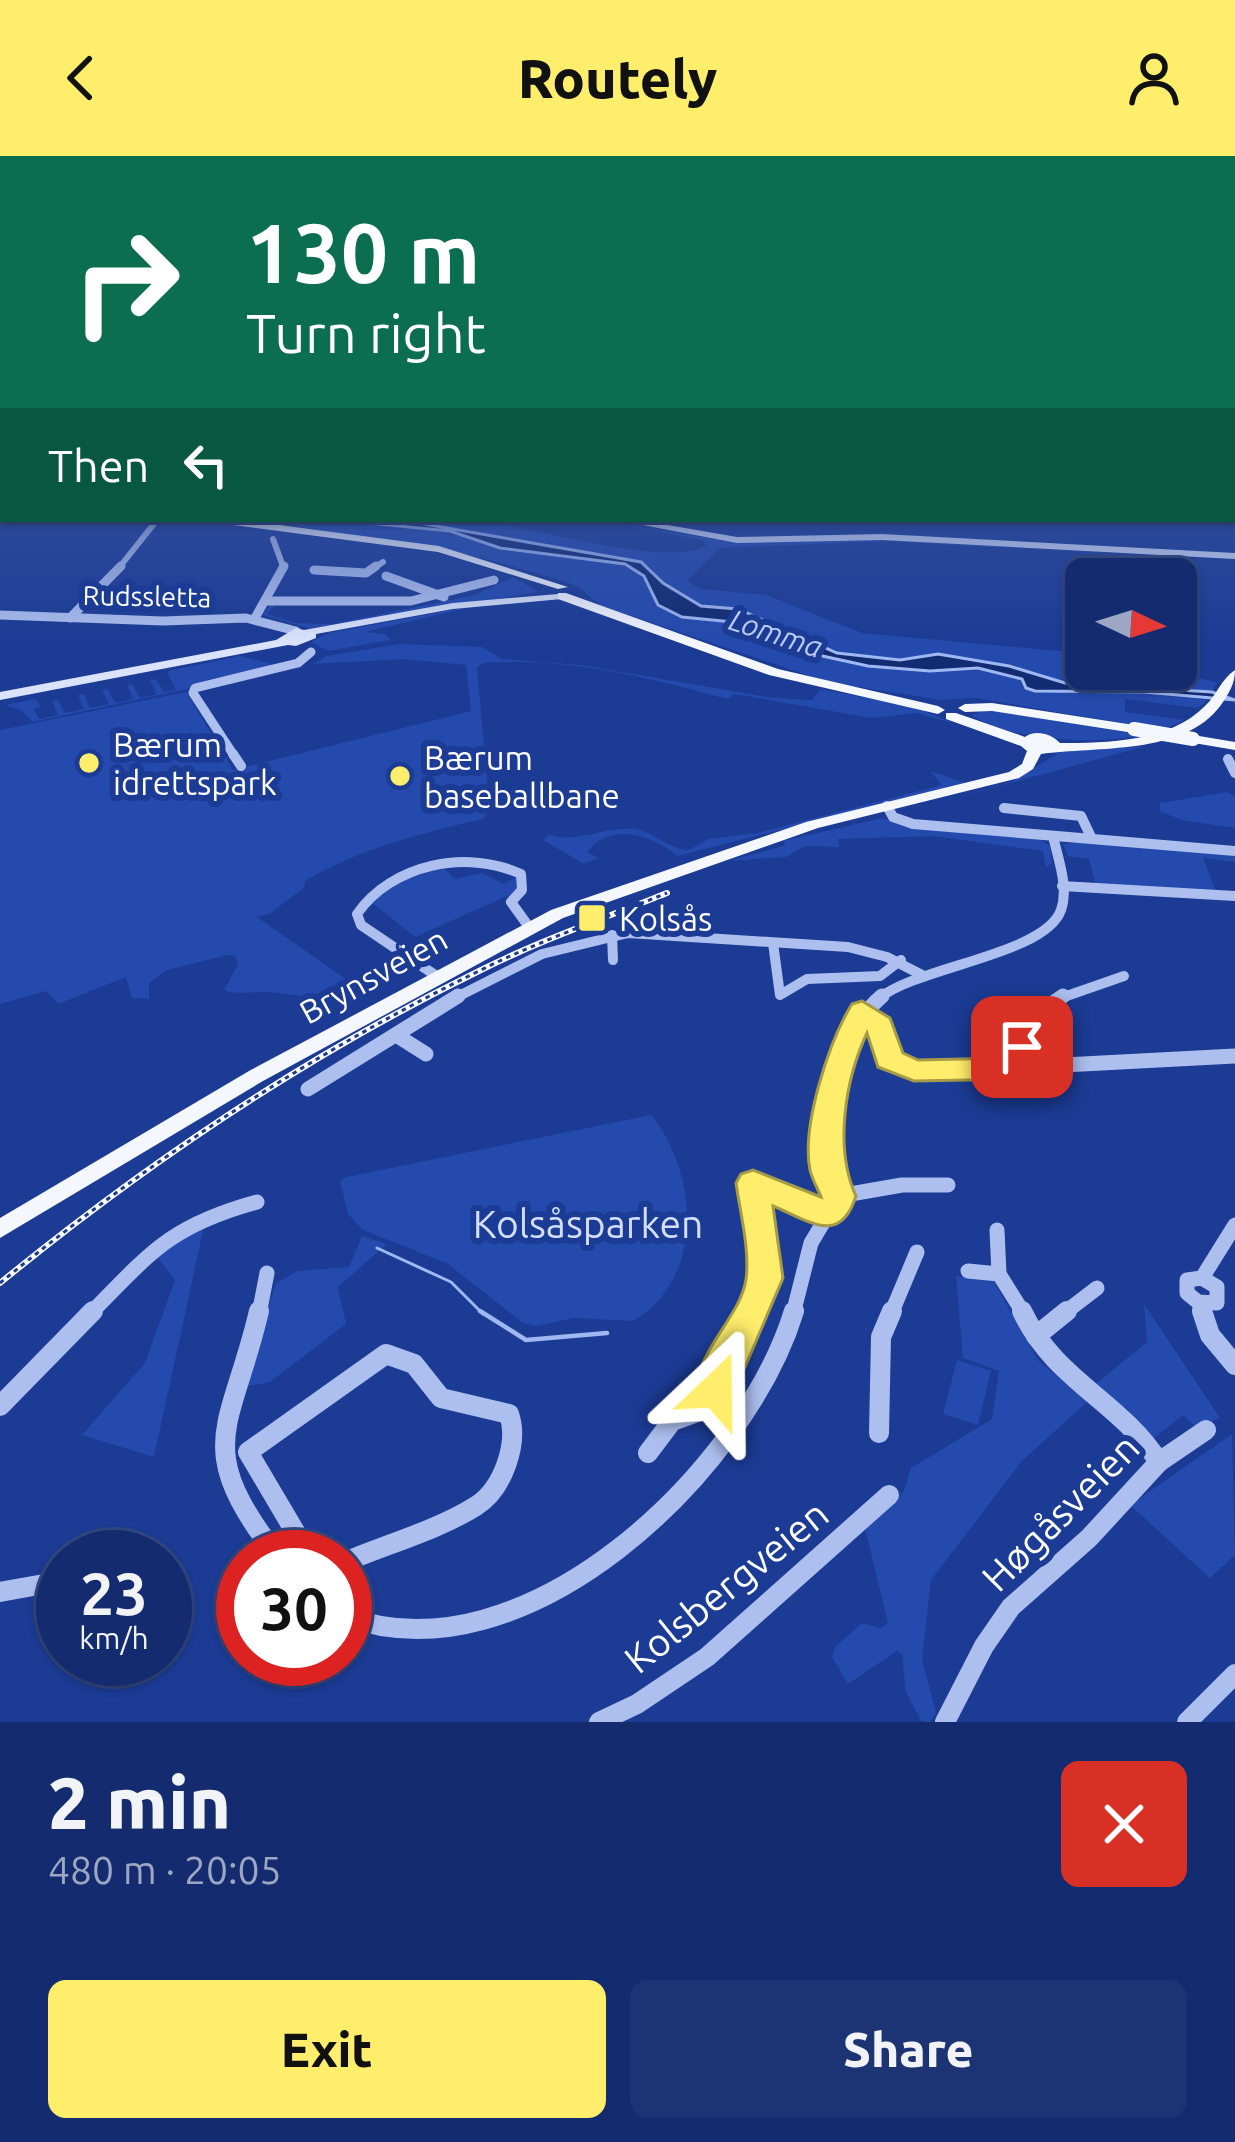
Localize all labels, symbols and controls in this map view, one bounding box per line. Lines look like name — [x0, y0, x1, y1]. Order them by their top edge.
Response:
icon: back — [48, 45, 114, 111]
icon: person — [1121, 45, 1187, 111]
text: Routely — [518, 48, 717, 108]
icon: right — [48, 204, 204, 360]
text: 130 m — [246, 205, 480, 299]
text: Turn right — [246, 303, 486, 363]
icon: left — [173, 432, 239, 498]
text: Then — [48, 440, 149, 491]
north arrow — [1065, 558, 1197, 690]
map controls — [1065, 558, 1197, 690]
street label: Rudssletta — [82, 580, 212, 612]
water label: Lomma — [725, 602, 827, 664]
place label: Bærum idrettspark — [113, 726, 277, 801]
place label: Bærum baseballbane — [424, 739, 620, 814]
marker: Bærum idrettspark — [76, 750, 102, 776]
marker: Bærum baseballbane — [387, 763, 413, 789]
place label: Kolsås — [619, 900, 712, 937]
marker: Kolsås — [576, 902, 608, 934]
street label: Brynsveien — [293, 919, 453, 1031]
pin — [971, 996, 1073, 1098]
icon: arrive — [989, 1014, 1055, 1080]
park label: Kolsåsparken — [473, 1202, 703, 1245]
position arrow — [653, 1327, 779, 1453]
street label: Høgåsveien — [973, 1425, 1147, 1599]
street label: Kolsbergveien — [616, 1491, 836, 1681]
speed limit sign: 30 — [216, 1530, 372, 1686]
text: 23 — [80, 1559, 148, 1626]
text: km/h — [79, 1621, 149, 1655]
button: close — [1061, 1761, 1187, 1887]
text: 2 min — [48, 1762, 231, 1843]
text: 480 m · 20:05 — [48, 1848, 282, 1891]
button: Exit — [48, 1980, 606, 2118]
button: Share — [630, 1980, 1187, 2118]

